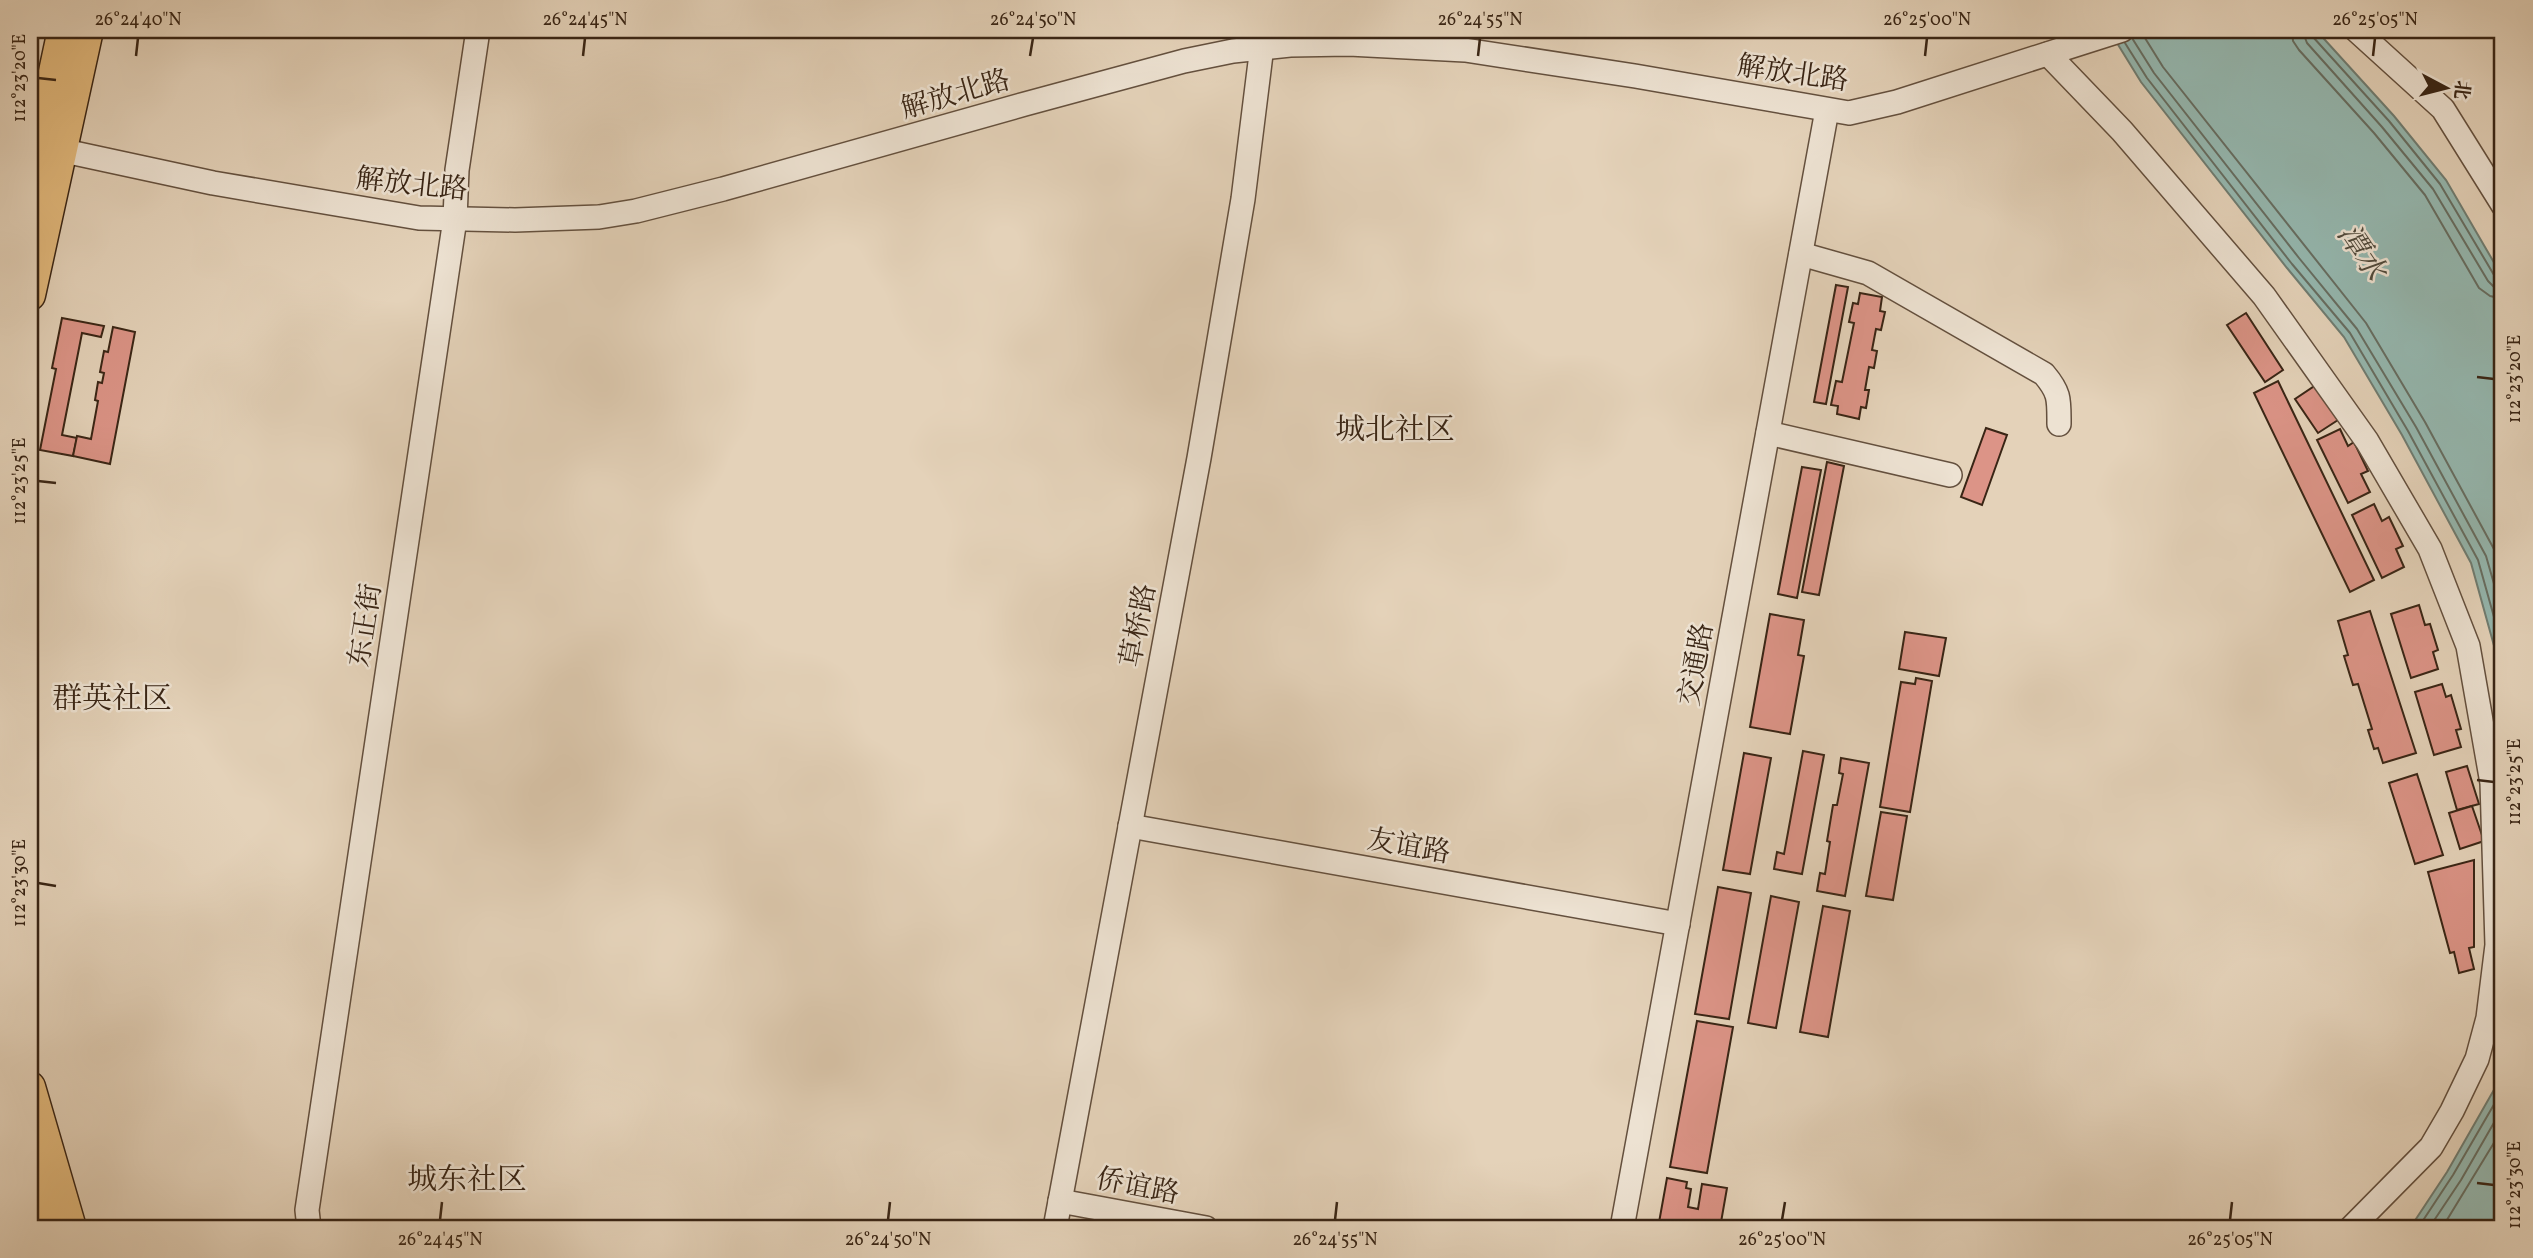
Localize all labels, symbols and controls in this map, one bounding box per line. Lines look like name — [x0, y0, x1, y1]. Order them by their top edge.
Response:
text: 26°24'40"N — [94, 8, 182, 33]
text: 26°24'45"N — [542, 8, 628, 33]
text: 26°24'50"N — [990, 8, 1076, 33]
text: 26°24'55"N — [1437, 8, 1523, 33]
text: 26°25'00"N — [1883, 8, 1971, 33]
text: 26°25'05"N — [2332, 8, 2418, 33]
text: 112°23'20"E — [8, 34, 33, 122]
street label: 解放北路 — [1734, 47, 1851, 102]
north arrow — [2410, 52, 2480, 122]
street label: 解放北路 — [896, 61, 1015, 130]
text: 北 — [2447, 79, 2475, 101]
street label: 解放北路 — [354, 160, 469, 211]
water label: 潭水 — [2326, 217, 2396, 292]
text: 112°23'20"E — [2503, 335, 2528, 423]
district label: 城北社区 — [1335, 410, 1455, 452]
text: 112°23'25"E — [8, 437, 33, 524]
street label: 东正街 — [341, 581, 392, 670]
street label: 草桥路 — [1112, 581, 1167, 670]
street label: 交通路 — [1671, 620, 1724, 709]
district label: 群英社区 — [52, 679, 172, 721]
text: 112°23'25"E — [2503, 738, 2528, 825]
street label: 友谊路 — [1364, 821, 1453, 874]
text: 112°23'30"E — [8, 839, 33, 927]
text: 112°23'30"E — [2503, 1141, 2528, 1229]
district label: 城东社区 — [407, 1160, 527, 1202]
street label: 侨谊路 — [1093, 1160, 1182, 1215]
text: 26°24'45"N — [397, 1228, 483, 1253]
text: 26°24'50"N — [845, 1228, 931, 1253]
text: 26°24'55"N — [1292, 1228, 1378, 1253]
text: 26°25'00"N — [1738, 1228, 1826, 1253]
text: 26°25'05"N — [2187, 1228, 2273, 1253]

